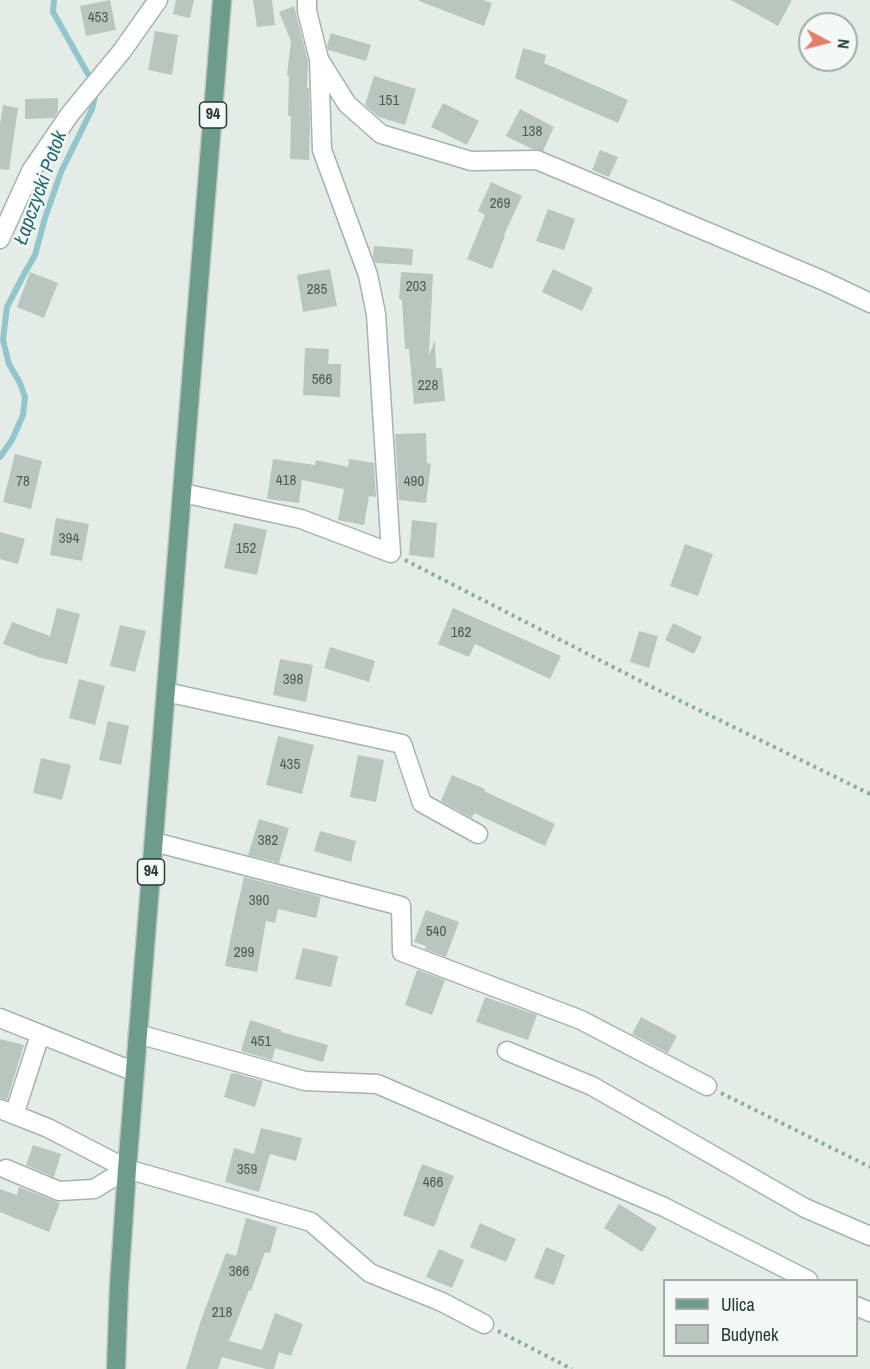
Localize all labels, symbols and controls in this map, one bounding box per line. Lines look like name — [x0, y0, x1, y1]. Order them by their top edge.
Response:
house number: 453 — [88, 9, 108, 27]
north arrow — [798, 12, 858, 72]
text: N — [832, 38, 855, 50]
house number: 151 — [379, 92, 399, 110]
road number: 94 — [200, 102, 226, 128]
house number: 138 — [522, 123, 542, 141]
water label: Łapczycki Potok — [9, 128, 73, 248]
house number: 269 — [490, 195, 510, 213]
house number: 203 — [406, 278, 426, 296]
house number: 285 — [307, 281, 327, 299]
house number: 566 — [312, 371, 332, 389]
house number: 228 — [418, 377, 438, 395]
house number: 418 — [276, 472, 296, 490]
house number: 78 — [16, 473, 30, 491]
house number: 490 — [404, 473, 424, 491]
house number: 394 — [59, 530, 79, 548]
house number: 152 — [236, 540, 256, 558]
house number: 162 — [451, 624, 471, 642]
house number: 398 — [283, 671, 303, 689]
house number: 435 — [280, 756, 300, 774]
house number: 382 — [258, 832, 278, 850]
road number: 94 — [138, 859, 164, 885]
house number: 390 — [249, 892, 269, 910]
house number: 540 — [426, 923, 446, 941]
house number: 299 — [234, 944, 254, 962]
house number: 451 — [251, 1033, 271, 1051]
house number: 359 — [237, 1161, 257, 1179]
house number: 466 — [423, 1174, 443, 1192]
house number: 366 — [229, 1263, 249, 1281]
legend — [663, 1279, 858, 1357]
text: Ulica — [721, 1292, 755, 1317]
house number: 218 — [212, 1304, 232, 1322]
text: Budynek — [721, 1322, 778, 1347]

